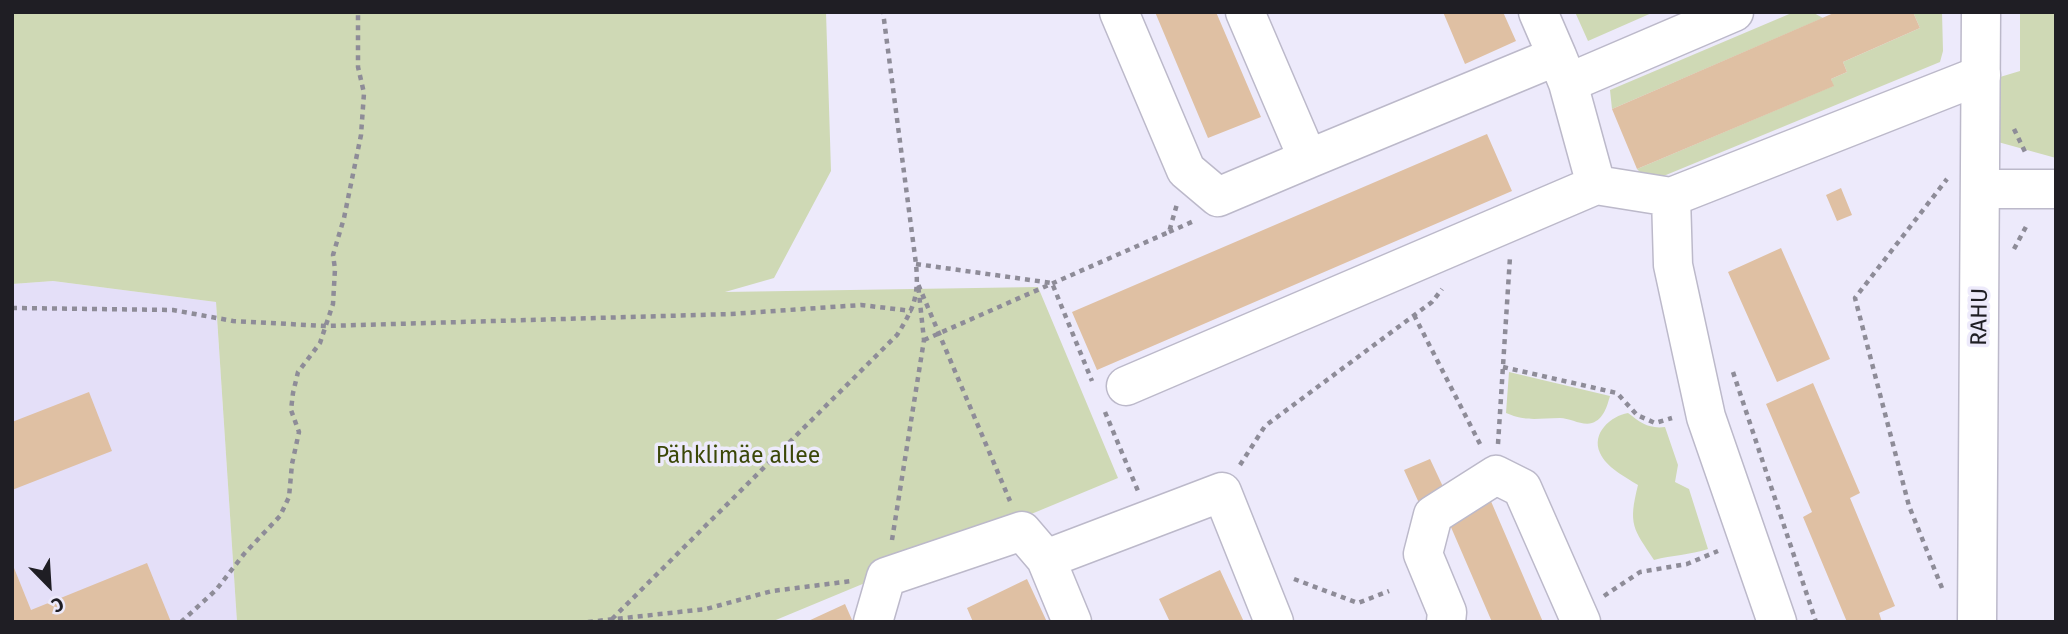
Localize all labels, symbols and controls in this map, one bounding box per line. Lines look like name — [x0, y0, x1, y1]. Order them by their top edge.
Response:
street label: RAHU — [1966, 288, 1994, 346]
park label: Pähklimäe allee — [656, 443, 820, 471]
north arrow — [14, 550, 84, 620]
text: С — [48, 592, 67, 617]

